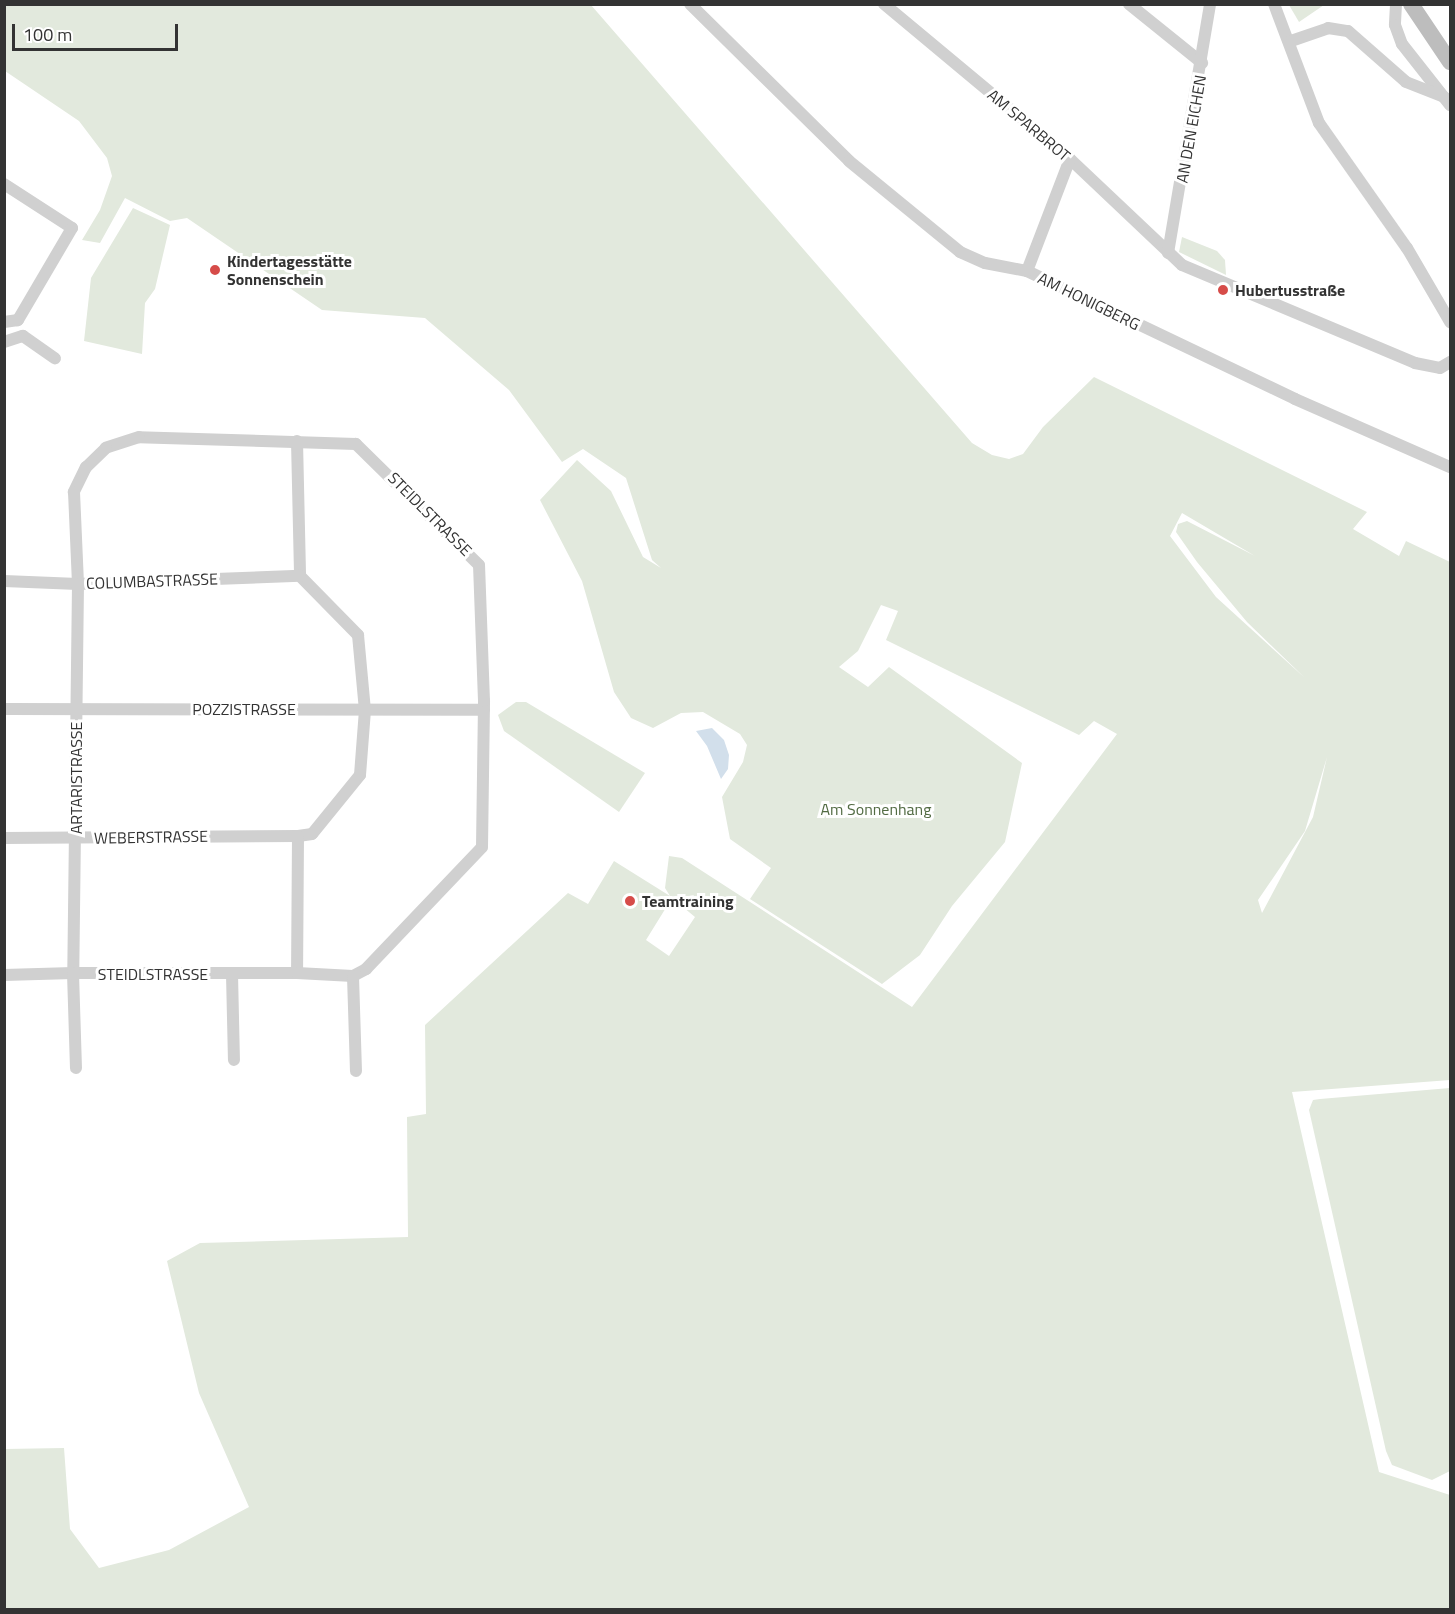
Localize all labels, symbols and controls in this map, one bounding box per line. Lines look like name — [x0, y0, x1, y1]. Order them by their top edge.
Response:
scale bar — [15, 12, 182, 50]
text: 100 m — [23, 21, 72, 48]
street label: AN DEN EICHEN — [1172, 73, 1210, 185]
street label: AM SPARBROT — [984, 85, 1074, 165]
place label: Kindertagesstätte Sonnenschein — [227, 251, 352, 289]
marker: Kindertagesstätte Sonnenschein — [208, 263, 222, 277]
street label: AM HONIGBERG — [1035, 268, 1143, 334]
place label: Hubertusstraße — [1235, 280, 1345, 300]
marker: Hubertusstraße — [1216, 283, 1230, 297]
street label: STEIDLSTRASSE — [384, 468, 476, 560]
street label: COLUMBASTRASSE — [86, 569, 218, 593]
street label: POZZISTRASSE — [192, 699, 296, 719]
street label: ARTARISTRASSE — [66, 722, 86, 834]
park label: Am Sonnenhang — [821, 799, 931, 819]
street label: WEBERSTRASSE — [94, 826, 208, 848]
place label: Teamtraining — [642, 891, 734, 911]
marker: Teamtraining — [623, 894, 637, 908]
street label: STEIDLSTRASSE — [98, 964, 208, 984]

